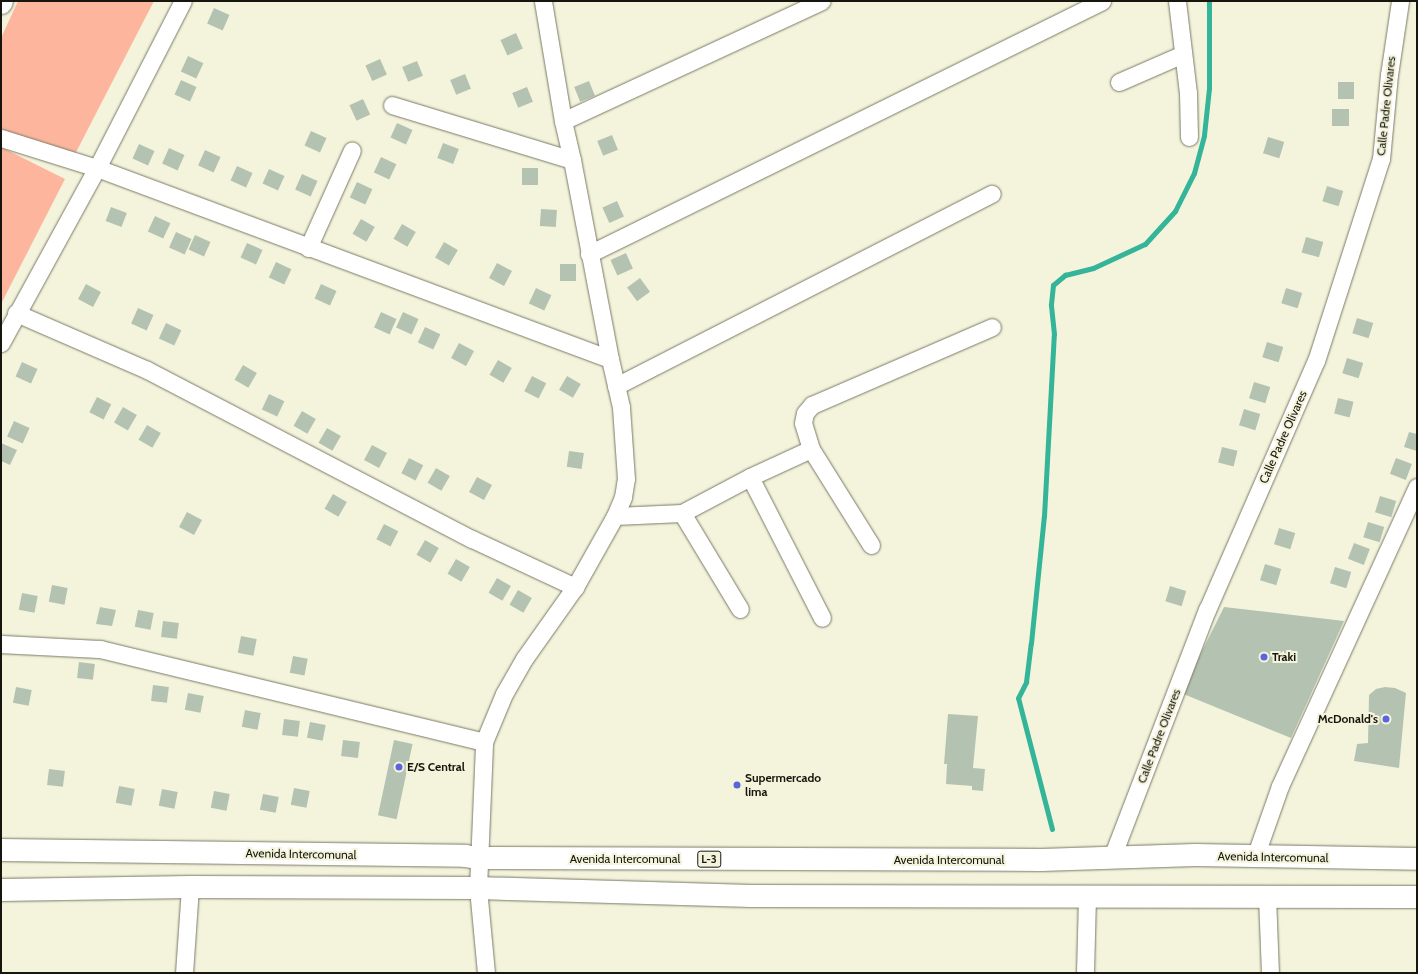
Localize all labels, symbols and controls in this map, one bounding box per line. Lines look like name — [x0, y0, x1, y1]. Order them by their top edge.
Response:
street label: Calle Padre Olivares — [1374, 55, 1398, 157]
street label: Calle Padre Olivares — [1256, 388, 1310, 486]
place label: Traki — [1272, 650, 1296, 664]
marker: Traki — [1259, 652, 1269, 662]
street label: Calle Padre Olivares — [1134, 687, 1184, 785]
place label: McDonald's — [1318, 712, 1378, 726]
marker: McDonald's — [1381, 714, 1391, 724]
place label: E/S Central — [407, 760, 465, 774]
marker: E/S Central — [394, 762, 404, 772]
place label: Supermercado lima — [745, 771, 821, 799]
marker: Supermercado lima — [732, 780, 742, 790]
street label: Avenida Intercomunal — [246, 846, 356, 862]
street label: Avenida Intercomunal — [1218, 849, 1328, 865]
road number: L-3 — [697, 850, 721, 868]
street label: Avenida Intercomunal — [570, 852, 680, 866]
street label: Avenida Intercomunal — [894, 853, 1004, 867]

